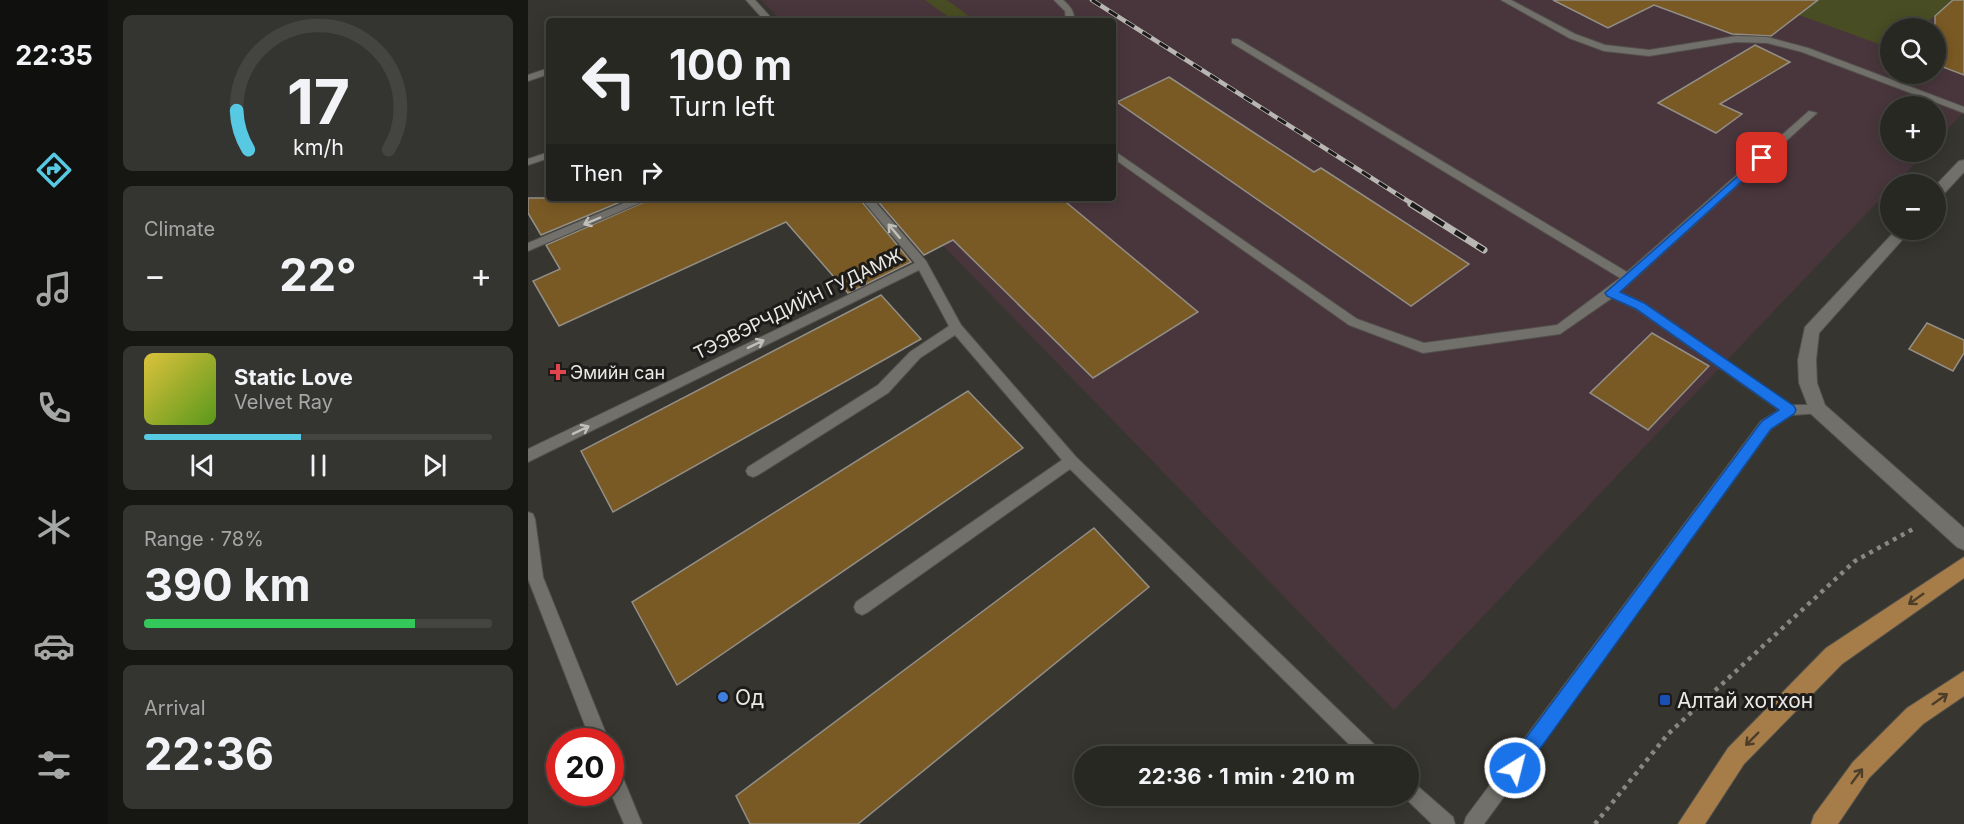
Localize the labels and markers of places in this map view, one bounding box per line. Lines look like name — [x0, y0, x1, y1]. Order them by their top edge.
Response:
pin — [1736, 132, 1787, 183]
place label: Эмийн сан — [570, 362, 665, 383]
marker: Эмийн сан — [551, 365, 565, 379]
place label: Од — [735, 685, 764, 710]
place label: Алтай хотхон — [1677, 688, 1813, 713]
marker: Од — [716, 690, 730, 704]
marker: Алтай хотхон — [1658, 693, 1672, 707]

